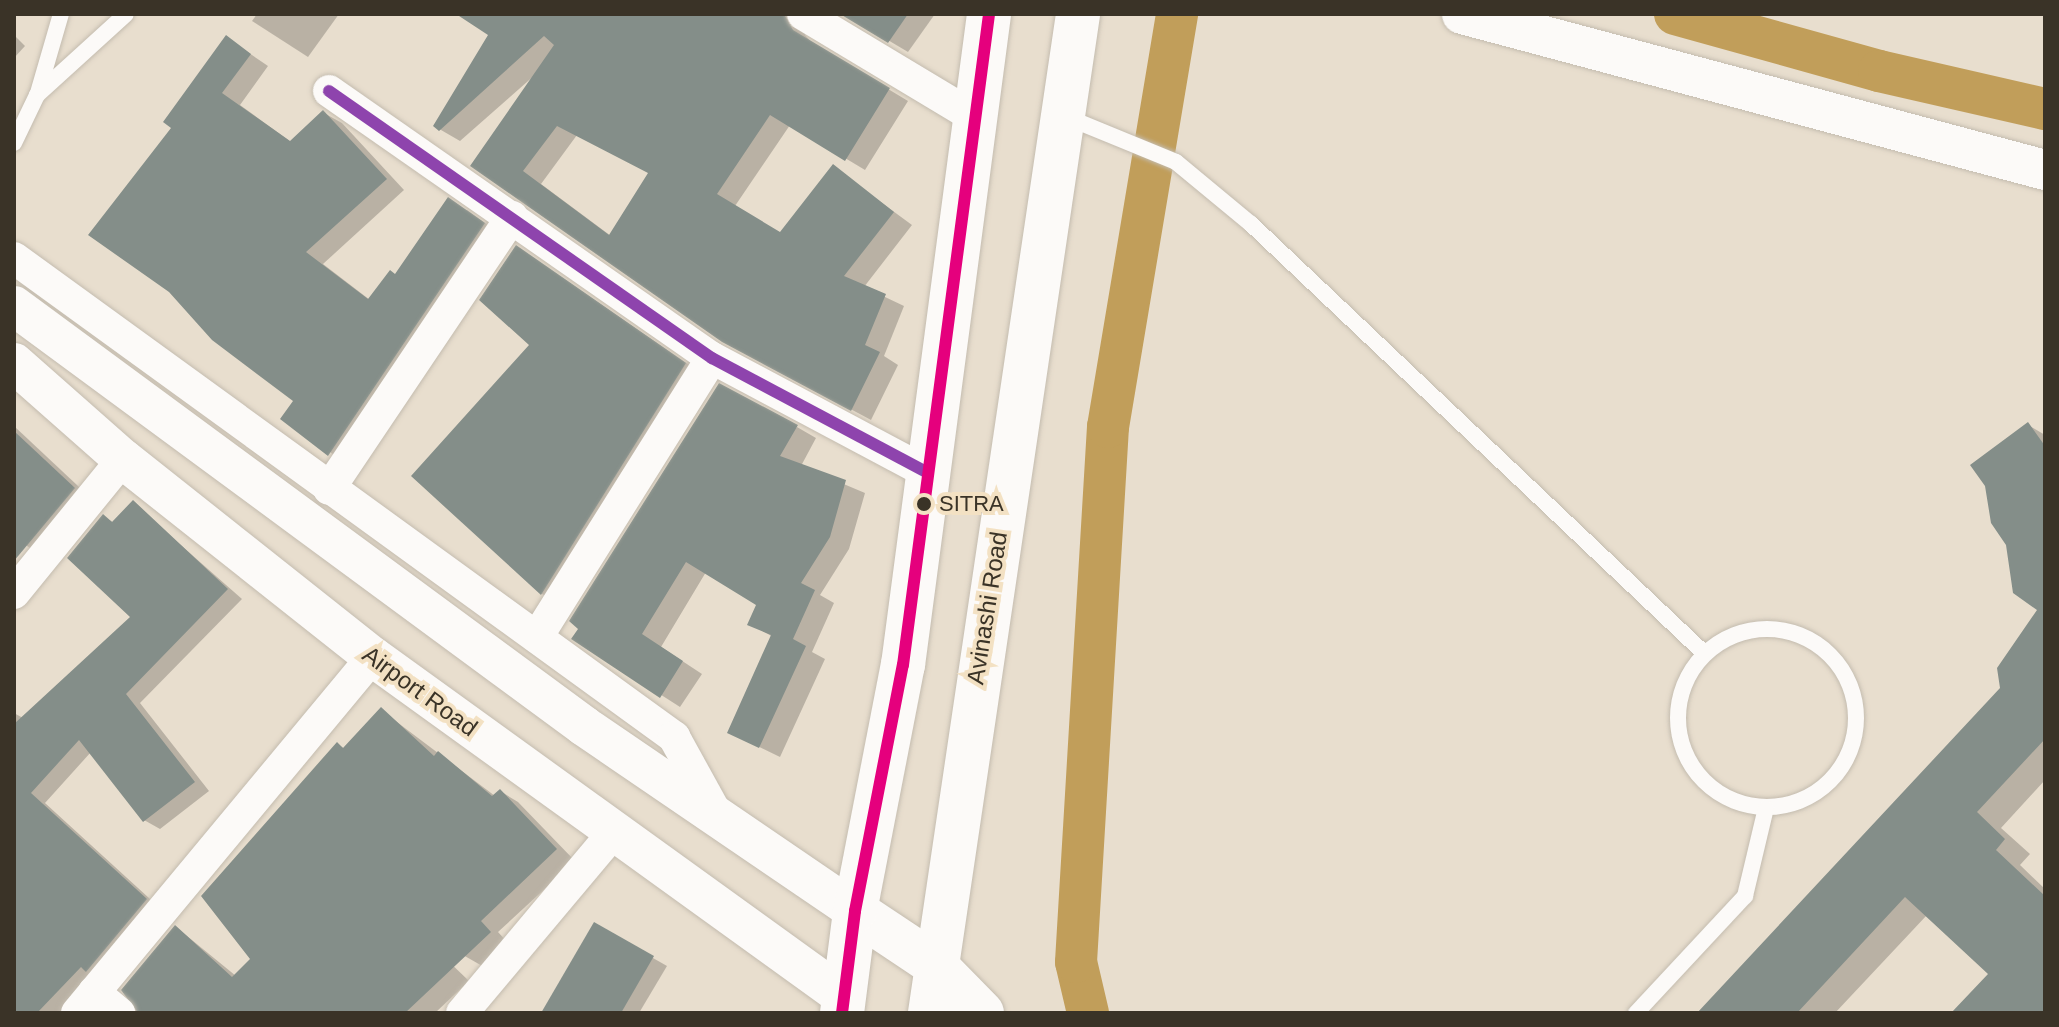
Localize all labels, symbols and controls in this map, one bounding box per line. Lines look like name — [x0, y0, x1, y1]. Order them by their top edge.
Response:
place label: SITRA — [939, 491, 1004, 517]
marker: SITRA — [916, 496, 932, 512]
street label: Avinashi Road — [961, 530, 1013, 686]
street label: Airport Road — [357, 640, 483, 742]

